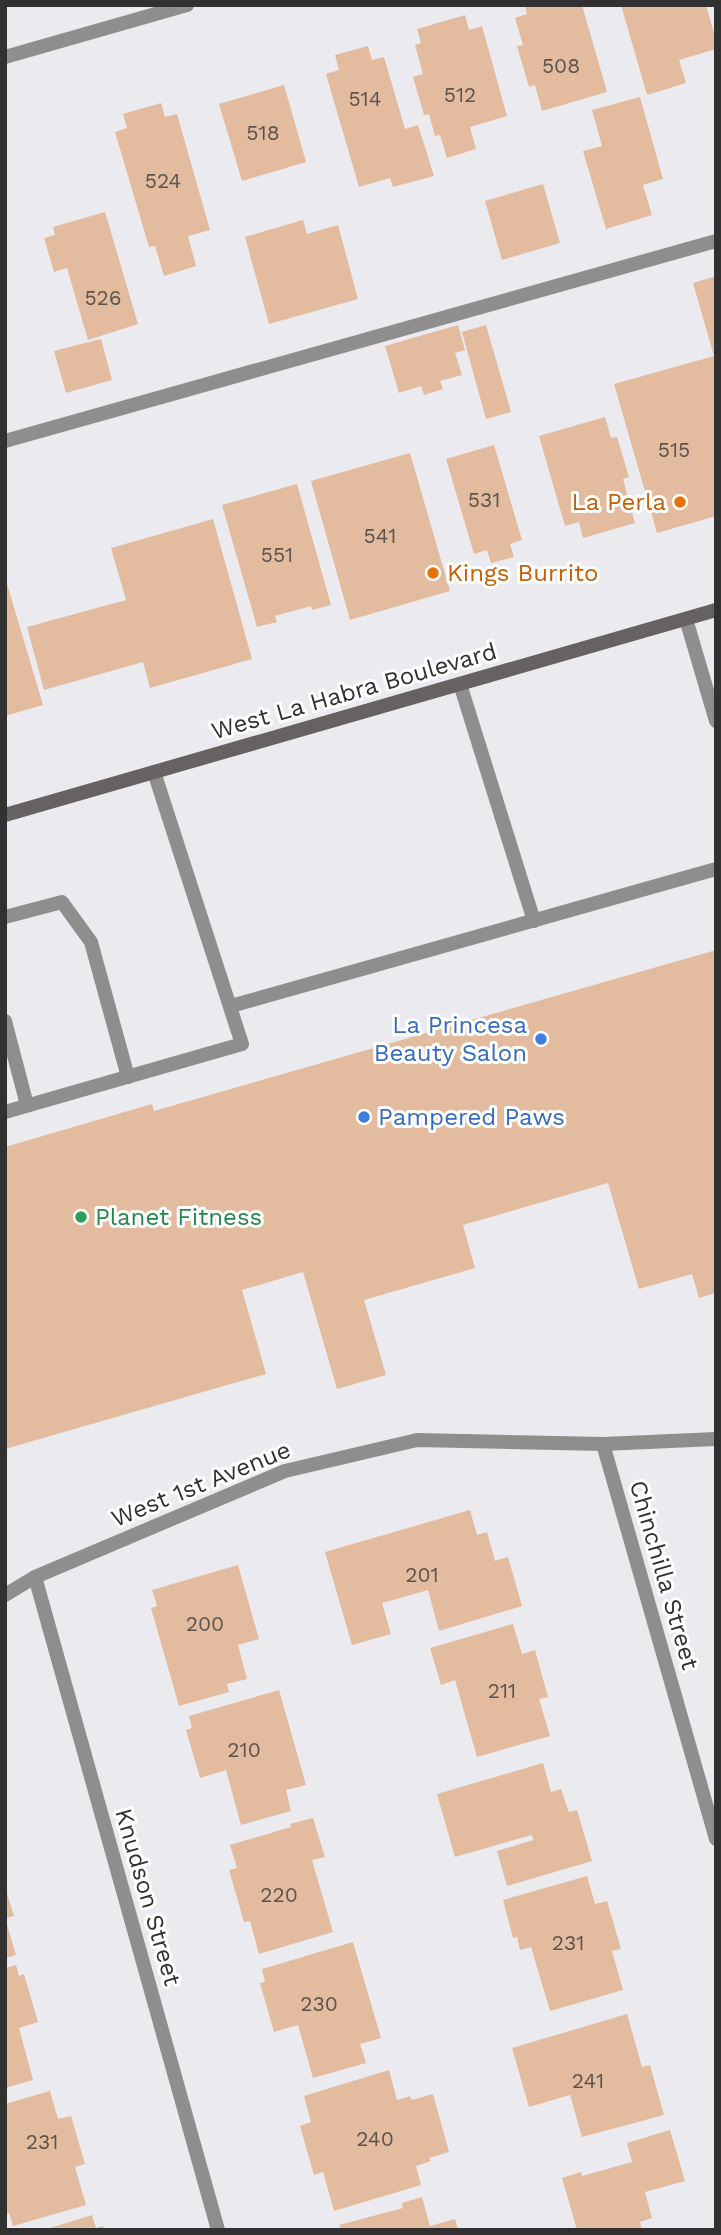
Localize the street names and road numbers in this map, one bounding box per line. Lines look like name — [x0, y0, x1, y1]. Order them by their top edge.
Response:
street label: West La Habra Boulevard — [208, 637, 500, 745]
street label: West 1st Avenue — [107, 1435, 295, 1533]
street label: Chinchilla Street — [624, 1477, 704, 1673]
street label: Knudson Street — [109, 1805, 187, 1989]

